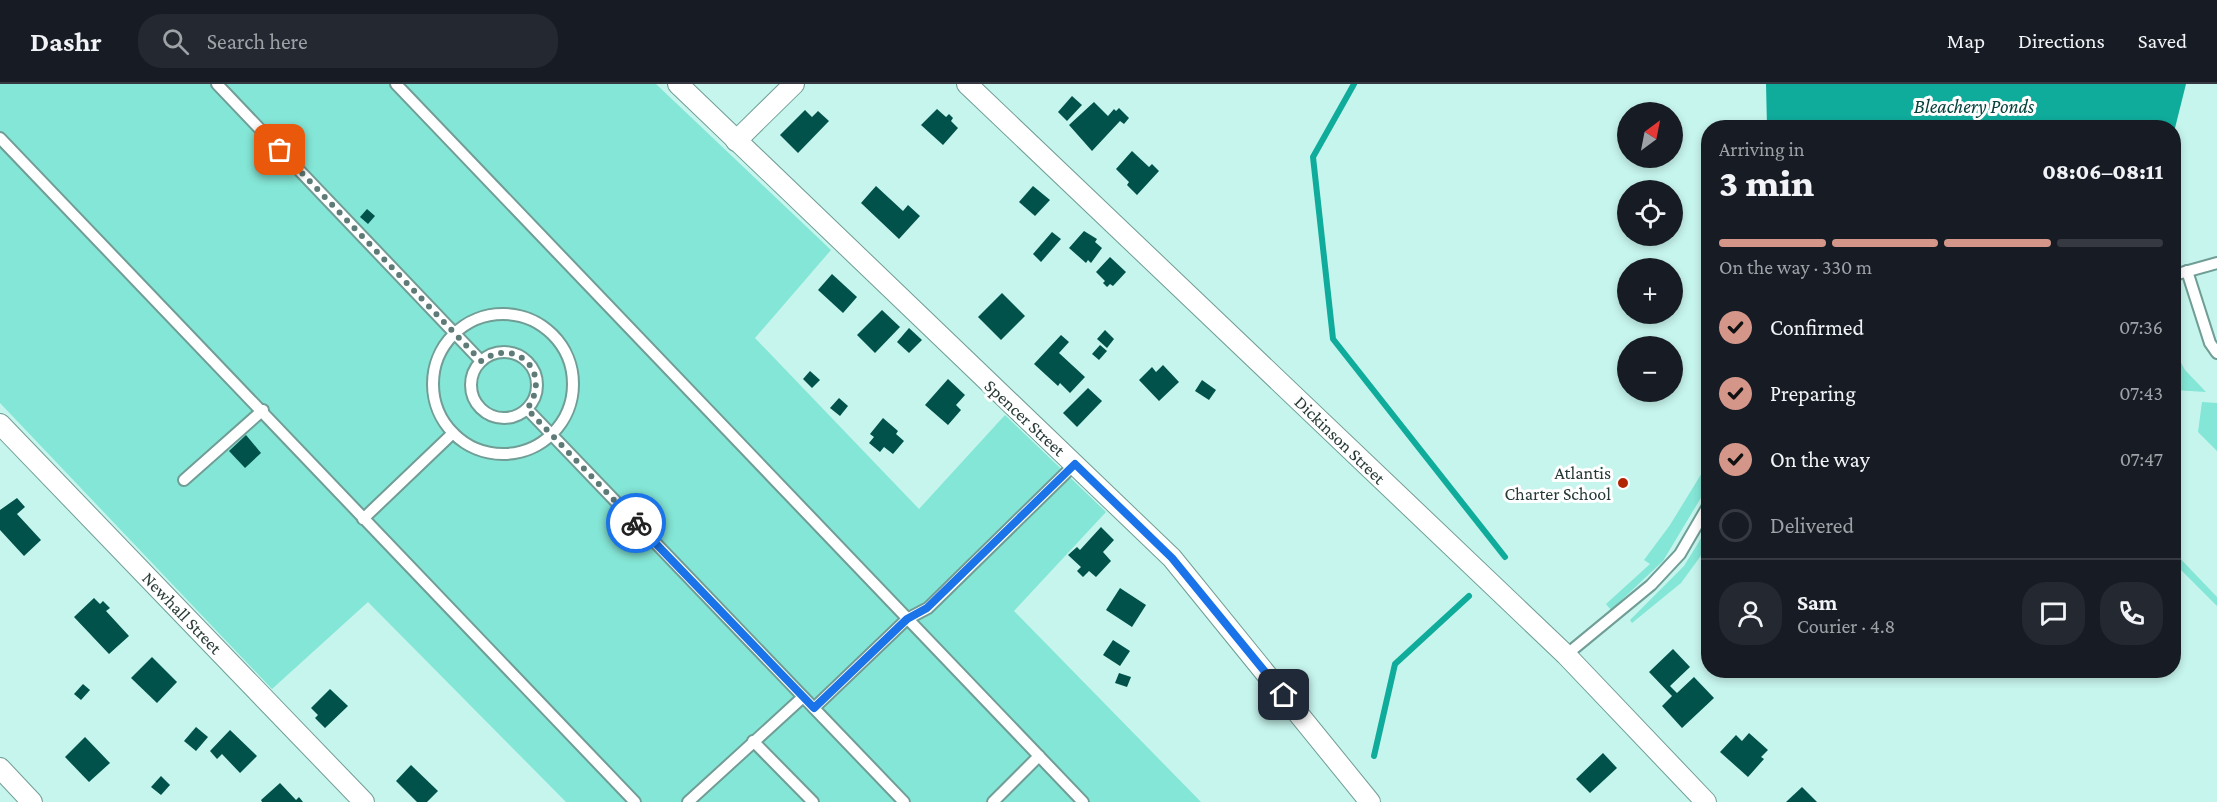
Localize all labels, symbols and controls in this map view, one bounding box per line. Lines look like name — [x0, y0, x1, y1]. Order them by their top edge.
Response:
search box — [138, 14, 558, 68]
icon: search — [159, 25, 192, 58]
text: Dashr — [30, 26, 102, 57]
text: Search here — [207, 29, 308, 54]
text: Map — [1947, 29, 1985, 53]
text: Directions — [2018, 29, 2105, 53]
text: Saved — [2138, 29, 2187, 53]
water label: Bleachery Ponds — [1914, 95, 2035, 118]
north arrow — [1617, 102, 1683, 168]
map controls — [1617, 102, 1683, 402]
pin — [254, 124, 305, 175]
icon: bag — [263, 133, 296, 166]
text: Arriving in — [1719, 138, 1804, 160]
text: 08:06–08:11 — [2042, 159, 2163, 184]
text: 3 min — [1719, 161, 1814, 204]
button: locate — [1617, 180, 1683, 246]
text: On the way · 330 m — [1719, 256, 1872, 278]
button: + — [1617, 258, 1683, 324]
icon: check — [1719, 311, 1752, 344]
text: Confirmed — [1770, 315, 1864, 340]
text: 07:36 — [2119, 316, 2163, 338]
button: − — [1617, 336, 1683, 402]
street label: Spencer Street — [981, 376, 1070, 461]
icon: check — [1719, 377, 1752, 410]
text: Preparing — [1770, 381, 1856, 406]
text: 07:43 — [2119, 382, 2163, 404]
street label: Dickinson Street — [1291, 392, 1390, 489]
icon: check — [1719, 443, 1752, 476]
text: On the way — [1770, 447, 1870, 472]
text: 07:47 — [2120, 448, 2163, 470]
place label: Atlantis Charter School — [1504, 463, 1611, 504]
marker: Atlantis Charter School — [1616, 476, 1630, 490]
courier — [606, 493, 666, 553]
icon: bike — [620, 507, 653, 540]
text: Delivered — [1770, 513, 1854, 538]
street label: Newhall Street — [138, 568, 227, 659]
button: person — [1719, 582, 1782, 645]
button: chat — [2022, 582, 2085, 645]
button: phone — [2100, 582, 2163, 645]
text: Sam — [1797, 590, 1837, 615]
text: Courier · 4.8 — [1797, 615, 1895, 637]
pin — [1258, 669, 1309, 720]
icon: home — [1267, 678, 1300, 711]

